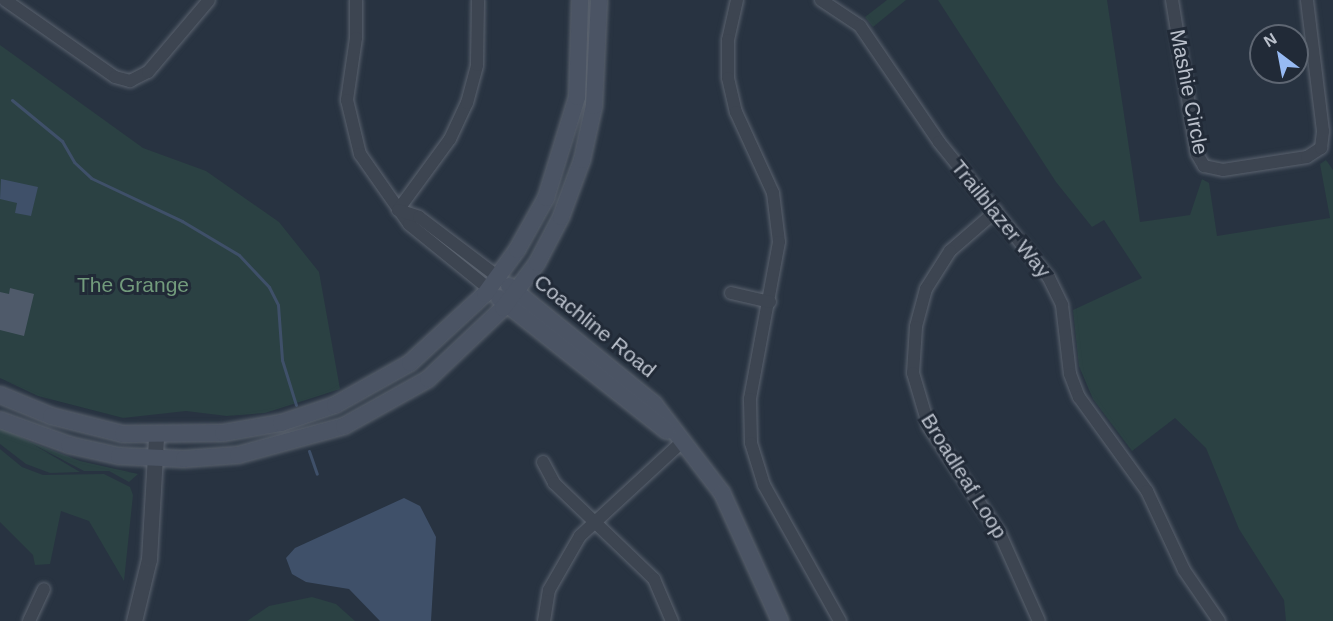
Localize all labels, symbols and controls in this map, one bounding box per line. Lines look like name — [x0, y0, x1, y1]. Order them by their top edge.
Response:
north arrow — [1249, 24, 1309, 84]
street label: Mashie Circle — [1164, 27, 1214, 157]
text: N — [1261, 30, 1280, 50]
street label: Trailblazer Way — [946, 155, 1056, 283]
street label: Coachline Road — [529, 269, 661, 383]
park label: The Grange — [77, 272, 189, 298]
street label: Broadleaf Loop — [916, 409, 1012, 543]

